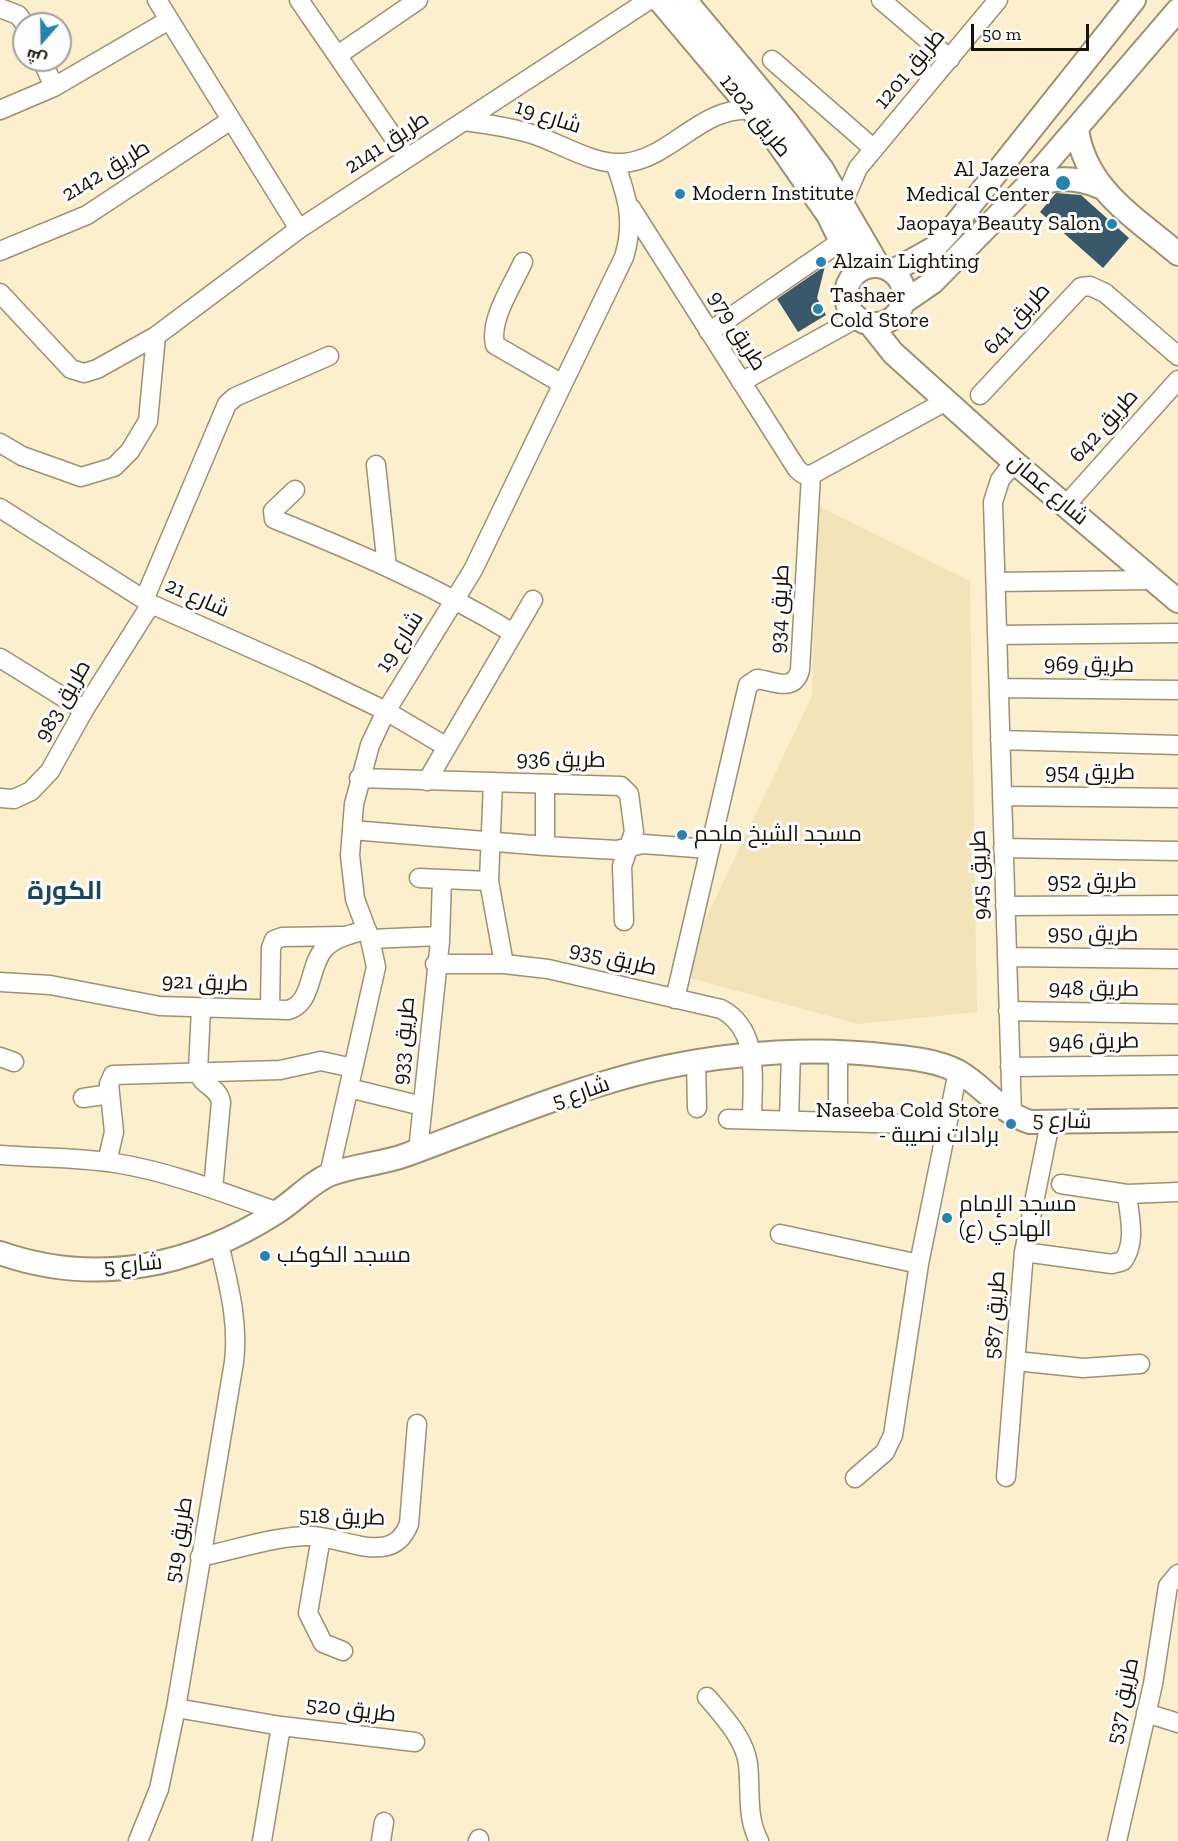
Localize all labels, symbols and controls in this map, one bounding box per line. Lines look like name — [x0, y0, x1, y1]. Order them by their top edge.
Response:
north arrow — [12, 12, 72, 72]
scale bar — [974, 12, 1092, 50]
text: 50 m — [982, 23, 1021, 45]
street label: طريق 1201 — [869, 24, 951, 114]
text: ش — [23, 45, 49, 70]
street label: طريق 1202 — [714, 69, 796, 163]
street label: شارع 19 — [512, 94, 584, 140]
street label: طريق 2141 — [340, 106, 434, 180]
street label: طريق 2142 — [57, 134, 155, 208]
place label: Al Jazeera Medical Center — [906, 157, 1050, 208]
marker: Al Jazeera Medical Center — [1054, 174, 1072, 192]
place label: Modern Institute — [692, 181, 854, 207]
marker: Modern Institute — [673, 187, 687, 201]
place label: Jaopaya Beauty Salon — [896, 211, 1100, 237]
marker: Jaopaya Beauty Salon — [1105, 217, 1119, 231]
place label: Alzain Lighting — [833, 249, 979, 275]
marker: Alzain Lighting — [814, 255, 828, 269]
street label: طريق 641 — [978, 278, 1056, 360]
place label: Tashaer Cold Store — [830, 283, 929, 334]
street label: طريق 979 — [702, 286, 772, 376]
marker: Tashaer Cold Store — [811, 302, 825, 316]
street label: طريق 642 — [1064, 384, 1144, 468]
street label: شارع عمان — [1003, 449, 1093, 531]
street label: طريق 934 — [764, 564, 796, 654]
street label: شارع 21 — [161, 572, 233, 624]
street label: شارع 19 — [370, 606, 430, 678]
street label: طريق 969 — [1044, 651, 1134, 679]
street label: طريق 983 — [29, 656, 97, 746]
street label: طريق 936 — [516, 746, 606, 774]
street label: طريق 954 — [1045, 760, 1135, 786]
place label: مسجد الشيخ ملحم — [694, 822, 862, 848]
marker: مسجد الشيخ ملحم — [675, 828, 689, 842]
street label: طريق 945 — [965, 830, 995, 920]
street label: طريق 952 — [1047, 869, 1137, 895]
district label: الكورة — [27, 876, 103, 908]
street label: طريق 950 — [1047, 920, 1139, 948]
street label: طريق 935 — [567, 936, 659, 982]
street label: طريق 921 — [161, 968, 249, 998]
street label: طريق 948 — [1048, 975, 1140, 1003]
street label: طريق 933 — [387, 996, 421, 1086]
street label: طريق 946 — [1049, 1028, 1139, 1056]
street label: شارع 5 — [549, 1071, 613, 1115]
place label: Naseeba Cold Store - برادات نصيبة — [816, 1098, 999, 1150]
street label: شارع 5 — [1032, 1107, 1092, 1135]
marker: Naseeba Cold Store - برادات نصيبة — [1004, 1117, 1018, 1131]
place label: مسجد الإمام الهادي (ع) — [959, 1192, 1077, 1244]
marker: مسجد الإمام الهادي (ع) — [940, 1211, 954, 1225]
place label: مسجد الكوكب — [277, 1243, 411, 1269]
street label: شارع 5 — [103, 1249, 163, 1281]
marker: مسجد الكوكب — [258, 1249, 272, 1263]
street label: طريق 587 — [979, 1270, 1011, 1360]
street label: طريق 519 — [159, 1495, 199, 1585]
street label: طريق 518 — [298, 1502, 386, 1532]
street label: طريق 537 — [1101, 1655, 1145, 1747]
street label: طريق 520 — [304, 1691, 398, 1729]

